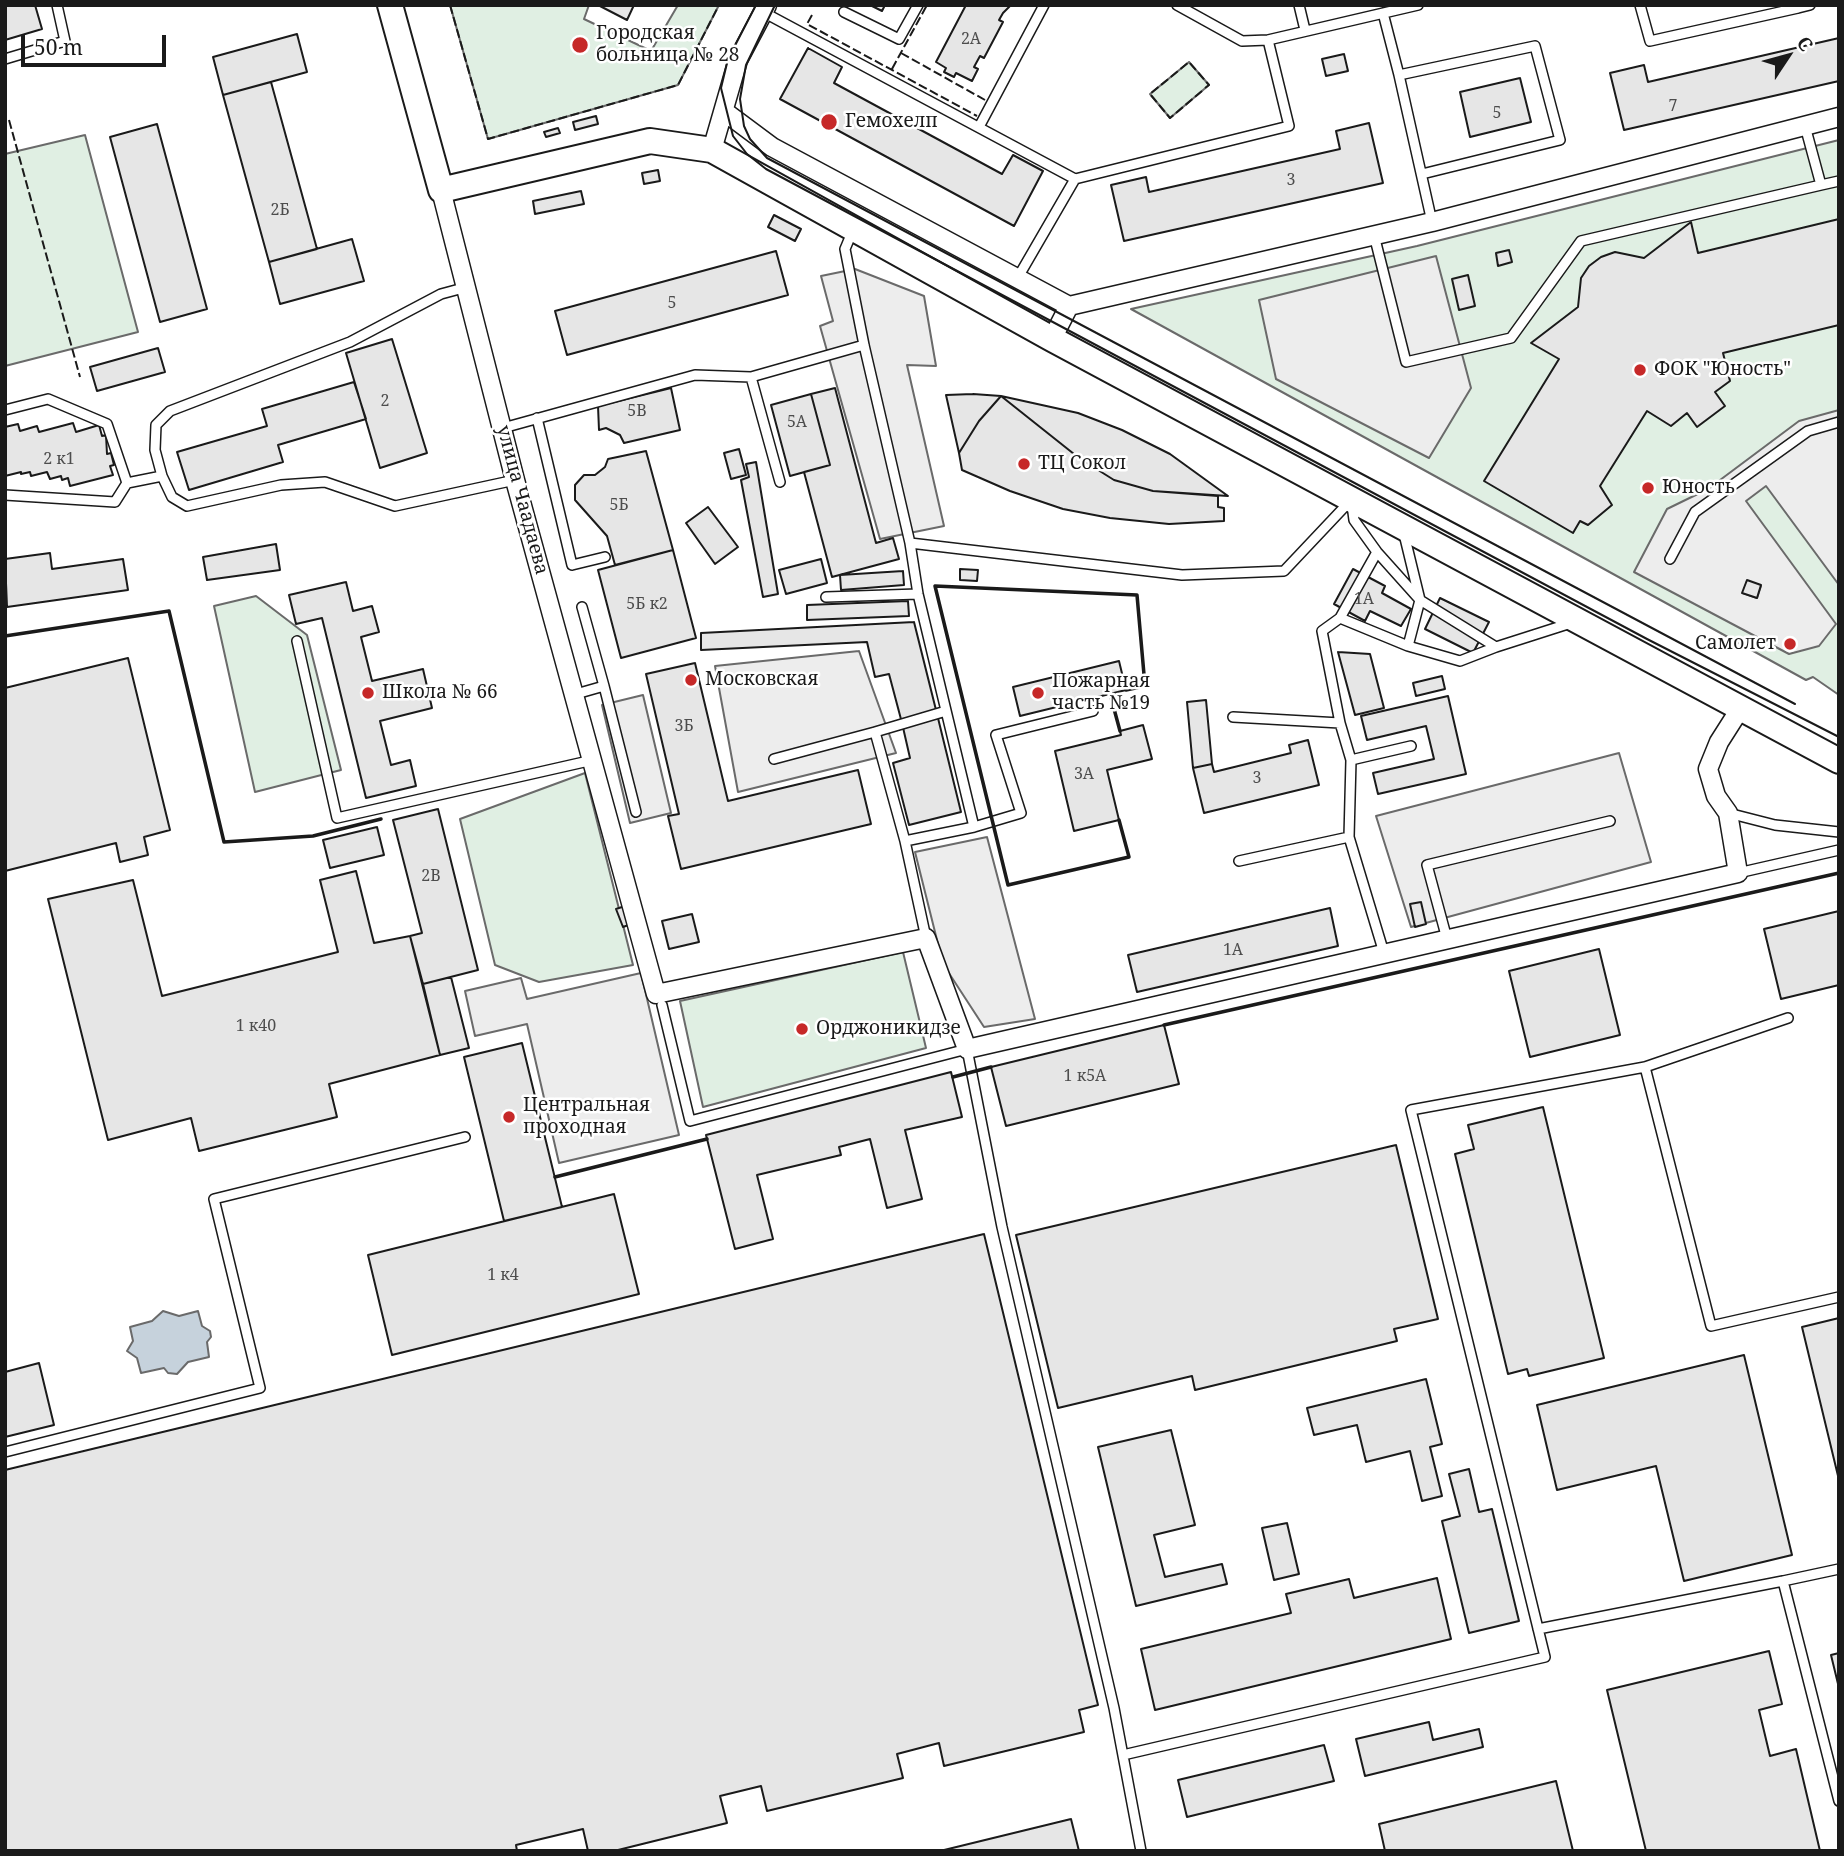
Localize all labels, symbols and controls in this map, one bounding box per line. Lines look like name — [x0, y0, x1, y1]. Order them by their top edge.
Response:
scale bar — [24, 21, 170, 65]
north arrow — [1753, 21, 1823, 91]
place label: Городская больница № 28 — [596, 23, 739, 67]
house number: 2А — [961, 29, 981, 49]
text: С — [1791, 31, 1819, 56]
text: 50 m — [34, 33, 83, 61]
marker: Городская больница № 28 — [570, 35, 590, 55]
house number: 7 — [1669, 96, 1677, 116]
house number: 5 — [1493, 103, 1501, 123]
place label: Гемохелп — [845, 111, 938, 133]
marker: Гемохелп — [819, 112, 839, 132]
house number: 3 — [1287, 170, 1295, 190]
house number: 2Б — [270, 200, 290, 220]
house number: 5 — [668, 293, 676, 313]
place label: ФОК "Юность" — [1654, 359, 1791, 381]
marker: ФОК "Юность" — [1632, 362, 1648, 378]
house number: 2 — [381, 391, 389, 411]
house number: 5В — [627, 401, 647, 421]
house number: 5А — [787, 412, 807, 432]
street label: улица Чаадаева — [491, 423, 553, 577]
house number: 2 к1 — [43, 449, 75, 469]
place label: ТЦ Сокол — [1038, 453, 1126, 475]
marker: ТЦ Сокол — [1016, 456, 1032, 472]
place label: Юность — [1662, 477, 1735, 499]
marker: Юность — [1640, 480, 1656, 496]
house number: 5Б — [609, 495, 629, 515]
house number: 1А — [1354, 589, 1374, 609]
house number: 5Б к2 — [626, 594, 668, 614]
place label: Самолет — [1695, 633, 1776, 655]
marker: Самолет — [1782, 636, 1798, 652]
place label: Московская — [705, 669, 818, 691]
place label: Пожарная часть №19 — [1052, 671, 1150, 715]
marker: Московская — [683, 672, 699, 688]
place label: Школа № 66 — [382, 682, 498, 704]
marker: Школа № 66 — [360, 685, 376, 701]
marker: Пожарная часть №19 — [1030, 685, 1046, 701]
house number: 3Б — [674, 716, 694, 736]
house number: 3А — [1074, 764, 1094, 784]
house number: 3 — [1253, 768, 1261, 788]
house number: 2В — [421, 866, 441, 886]
house number: 1А — [1223, 940, 1243, 960]
house number: 1 к40 — [236, 1016, 276, 1036]
place label: Орджоникидзе — [816, 1018, 961, 1040]
marker: Орджоникидзе — [794, 1021, 810, 1037]
house number: 1 к5А — [1064, 1066, 1106, 1086]
place label: Центральная проходная — [523, 1095, 650, 1139]
marker: Центральная проходная — [501, 1109, 517, 1125]
house number: 1 к4 — [487, 1265, 519, 1285]

